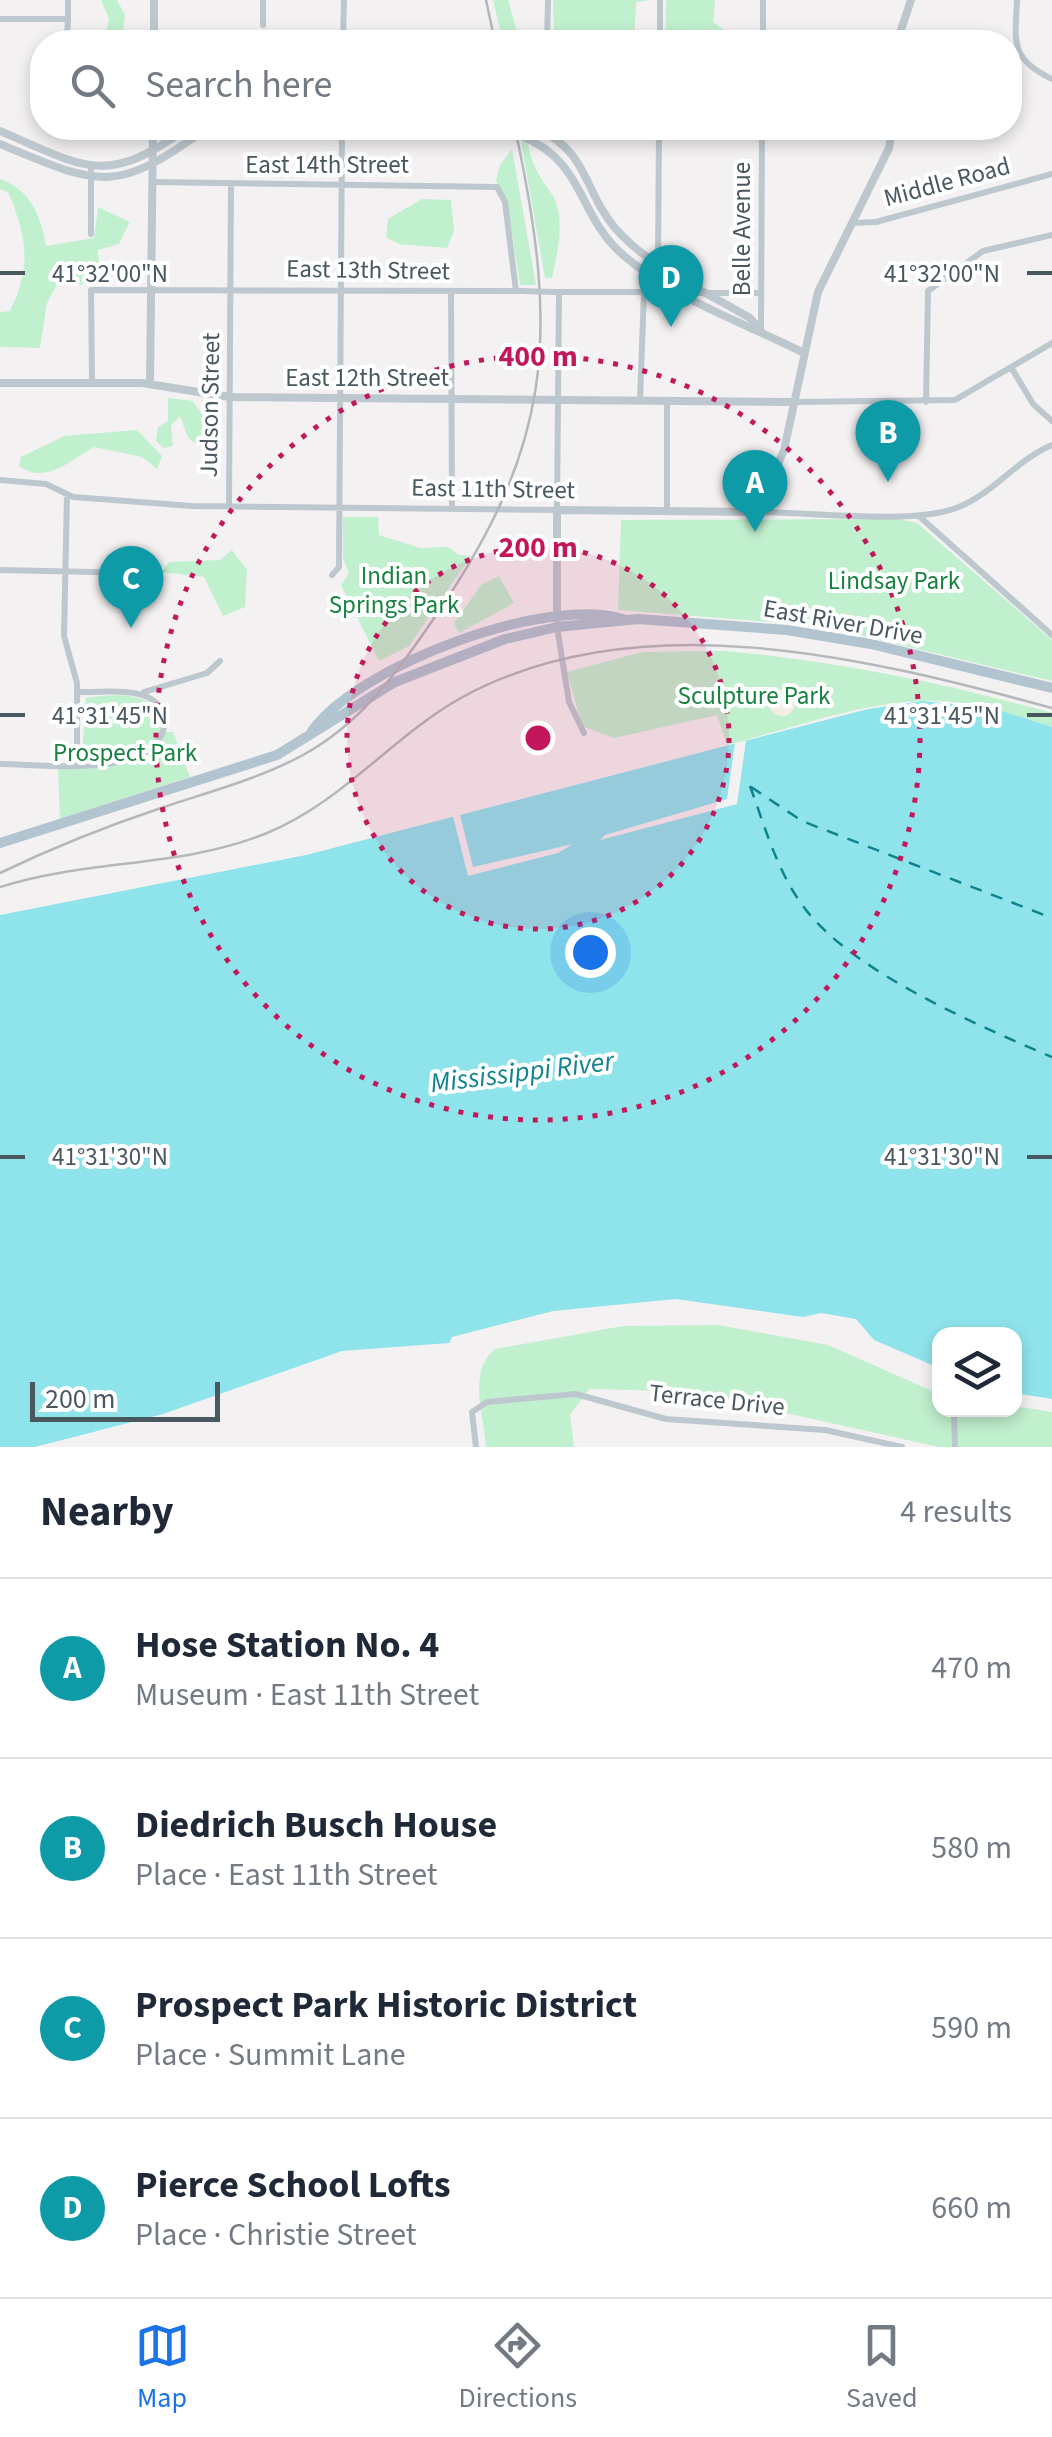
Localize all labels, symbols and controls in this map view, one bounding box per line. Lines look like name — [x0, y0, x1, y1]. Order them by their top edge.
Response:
search box — [30, 30, 1022, 140]
icon: search — [65, 58, 120, 113]
text: Search here — [145, 58, 332, 112]
street label: East 14th Street — [245, 147, 409, 183]
street label: Middle Road — [880, 148, 1014, 216]
street label: Belle Avenue — [724, 162, 760, 296]
pin: D — [638, 245, 704, 327]
street label: East 13th Street — [286, 251, 451, 289]
text: 41°32'00"N — [52, 256, 168, 292]
text: 41°32'00"N — [884, 256, 1000, 292]
street label: Judson Street — [191, 332, 229, 478]
text: 400 m — [498, 335, 578, 378]
street label: East 12th Street — [285, 360, 449, 396]
pin: B — [856, 400, 920, 482]
pin: A — [722, 450, 788, 532]
street label: East 11th Street — [411, 470, 576, 508]
text: 200 m — [498, 526, 578, 569]
pin: C — [98, 546, 164, 628]
park label: Indian Springs Park — [329, 558, 460, 623]
park label: Lindsay Park — [828, 563, 961, 599]
street label: East River Drive — [760, 590, 926, 654]
park label: Sculpture Park — [678, 678, 831, 714]
text: 41°31'45"N — [52, 698, 168, 734]
text: 41°31'45"N — [884, 698, 1000, 734]
centre of rings — [520, 720, 556, 756]
park label: Prospect Park — [53, 735, 198, 771]
your location — [565, 927, 616, 978]
water label: Mississippi River — [428, 1041, 617, 1103]
text: 41°31'30"N — [52, 1139, 168, 1175]
text: 41°31'30"N — [884, 1139, 1000, 1175]
map controls — [932, 1327, 1022, 1417]
button: layers — [932, 1327, 1022, 1417]
street label: Terrace Drive — [648, 1375, 786, 1425]
scale bar — [30, 1377, 220, 1422]
text: 200 m — [45, 1379, 116, 1419]
text: Nearby — [40, 1482, 174, 1542]
text: 4 results — [900, 1489, 1012, 1535]
text: Hose Station No. 4 — [135, 1618, 439, 1672]
text: A — [63, 1645, 82, 1691]
text: 470 m — [931, 1645, 1012, 1691]
text: Museum · East 11th Street — [135, 1672, 479, 1718]
text: Diedrich Busch House — [135, 1798, 497, 1852]
text: B — [63, 1825, 82, 1871]
text: 580 m — [931, 1825, 1012, 1871]
text: Place · East 11th Street — [135, 1852, 438, 1898]
text: Prospect Park Historic District — [135, 1978, 637, 2032]
text: C — [63, 2005, 82, 2051]
text: 590 m — [931, 2005, 1012, 2051]
text: Place · Summit Lane — [135, 2032, 406, 2078]
text: Pierce School Lofts — [135, 2158, 451, 2212]
text: D — [62, 2185, 83, 2231]
text: 660 m — [931, 2185, 1012, 2231]
text: Place · Christie Street — [135, 2212, 417, 2258]
tab: Map — [135, 2318, 190, 2418]
tab: Directions — [459, 2318, 577, 2418]
tab: Saved — [846, 2318, 917, 2418]

